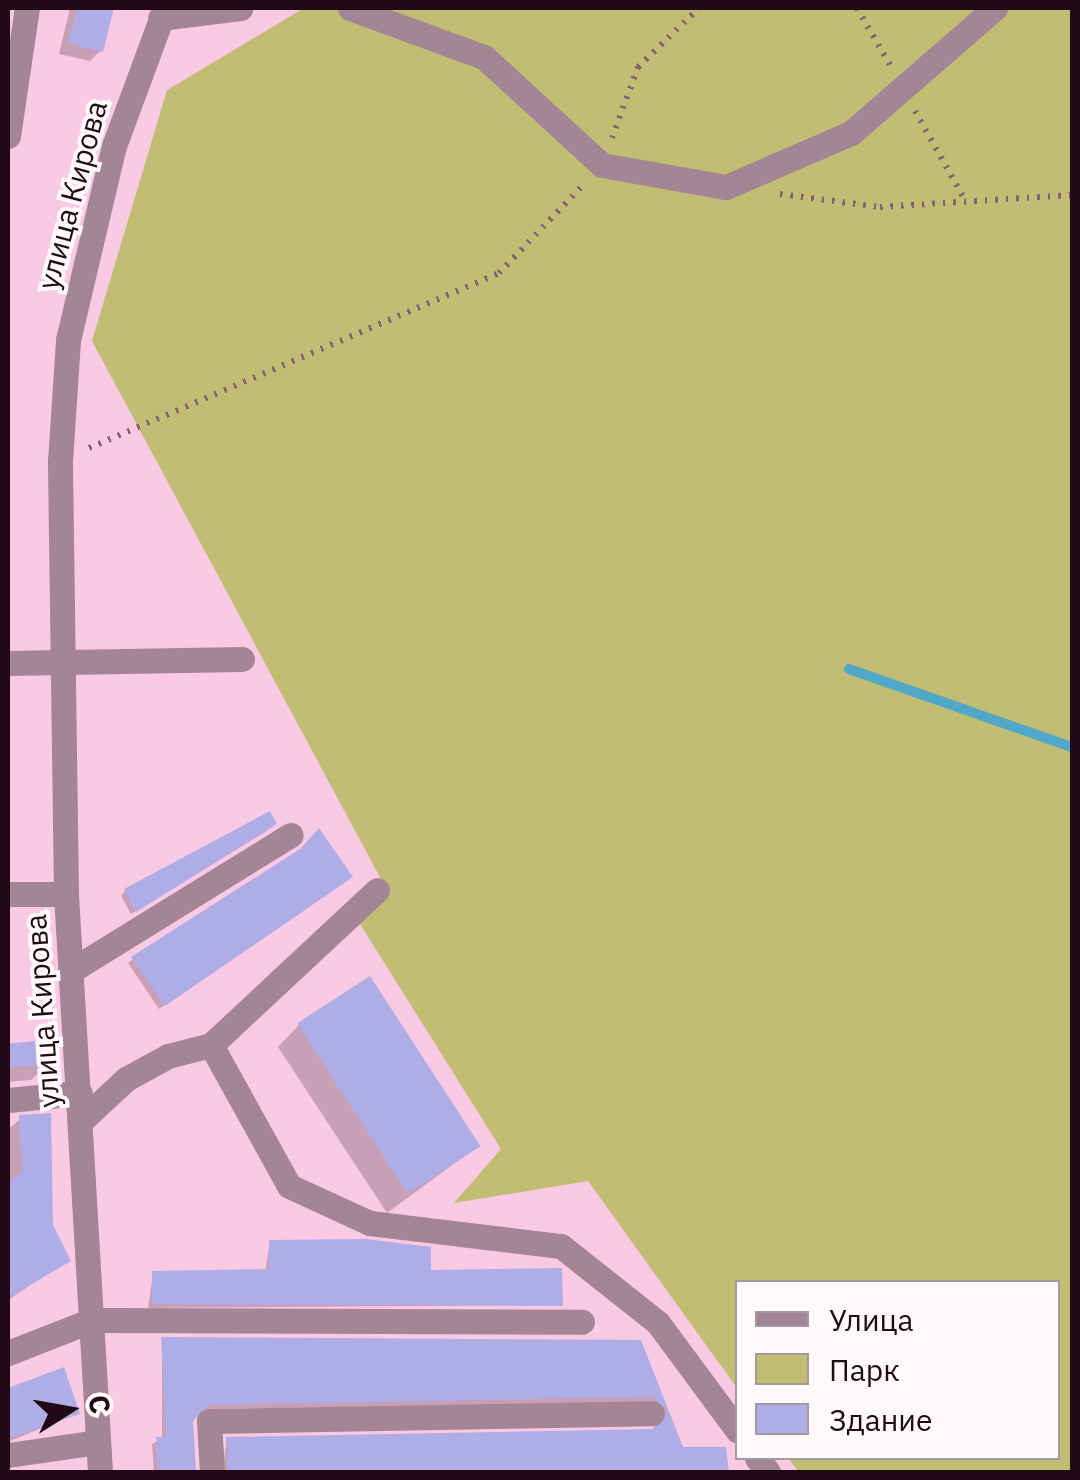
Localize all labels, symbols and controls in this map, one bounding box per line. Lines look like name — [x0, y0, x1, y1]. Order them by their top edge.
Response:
street label: улица Кирова — [29, 97, 115, 293]
street label: улица Кирова — [17, 913, 67, 1109]
legend — [735, 1280, 1060, 1460]
text: Улица — [829, 1300, 914, 1339]
text: Парк — [829, 1350, 900, 1389]
north arrow — [20, 1360, 120, 1460]
text: С — [80, 1392, 120, 1417]
text: Здание — [829, 1400, 932, 1439]

